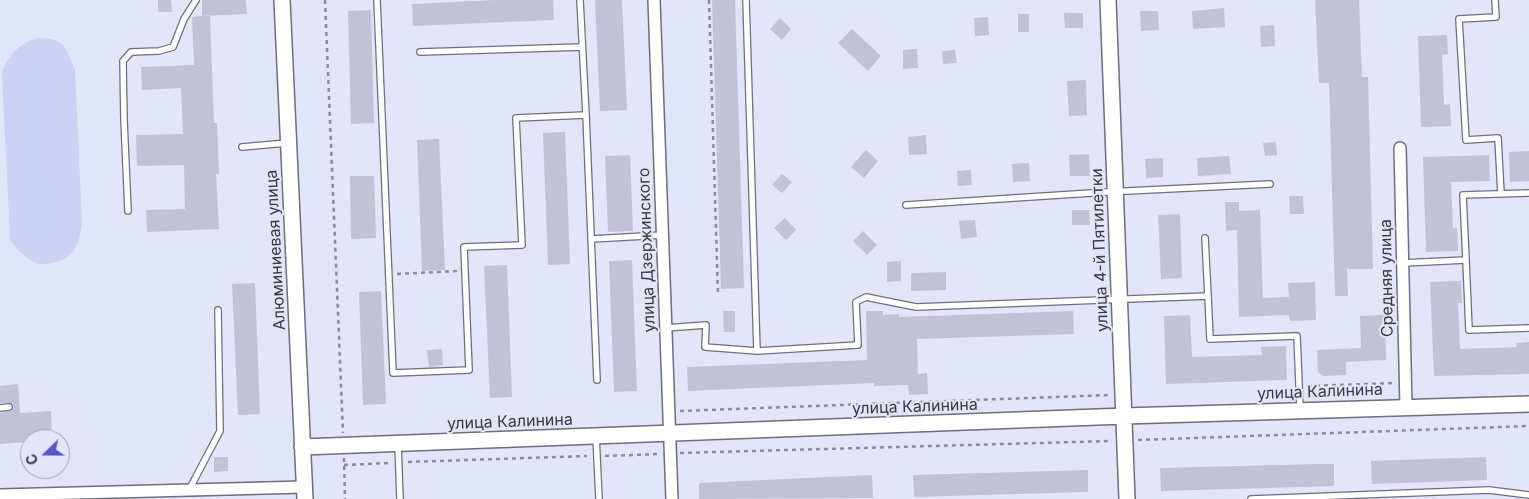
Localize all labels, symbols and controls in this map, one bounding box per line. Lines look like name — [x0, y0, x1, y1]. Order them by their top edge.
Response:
street label: улица Дзержинского — [635, 167, 659, 333]
street label: улица 4-й Пятилетки — [1088, 168, 1112, 332]
street label: Алюминиевая улица — [262, 169, 290, 331]
street label: Средняя улица — [1376, 219, 1398, 337]
street label: улица Калинина — [1257, 380, 1383, 404]
street label: улица Калинина — [852, 395, 978, 419]
street label: улица Калинина — [447, 410, 573, 434]
north arrow — [20, 429, 70, 479]
text: С — [22, 451, 41, 467]

